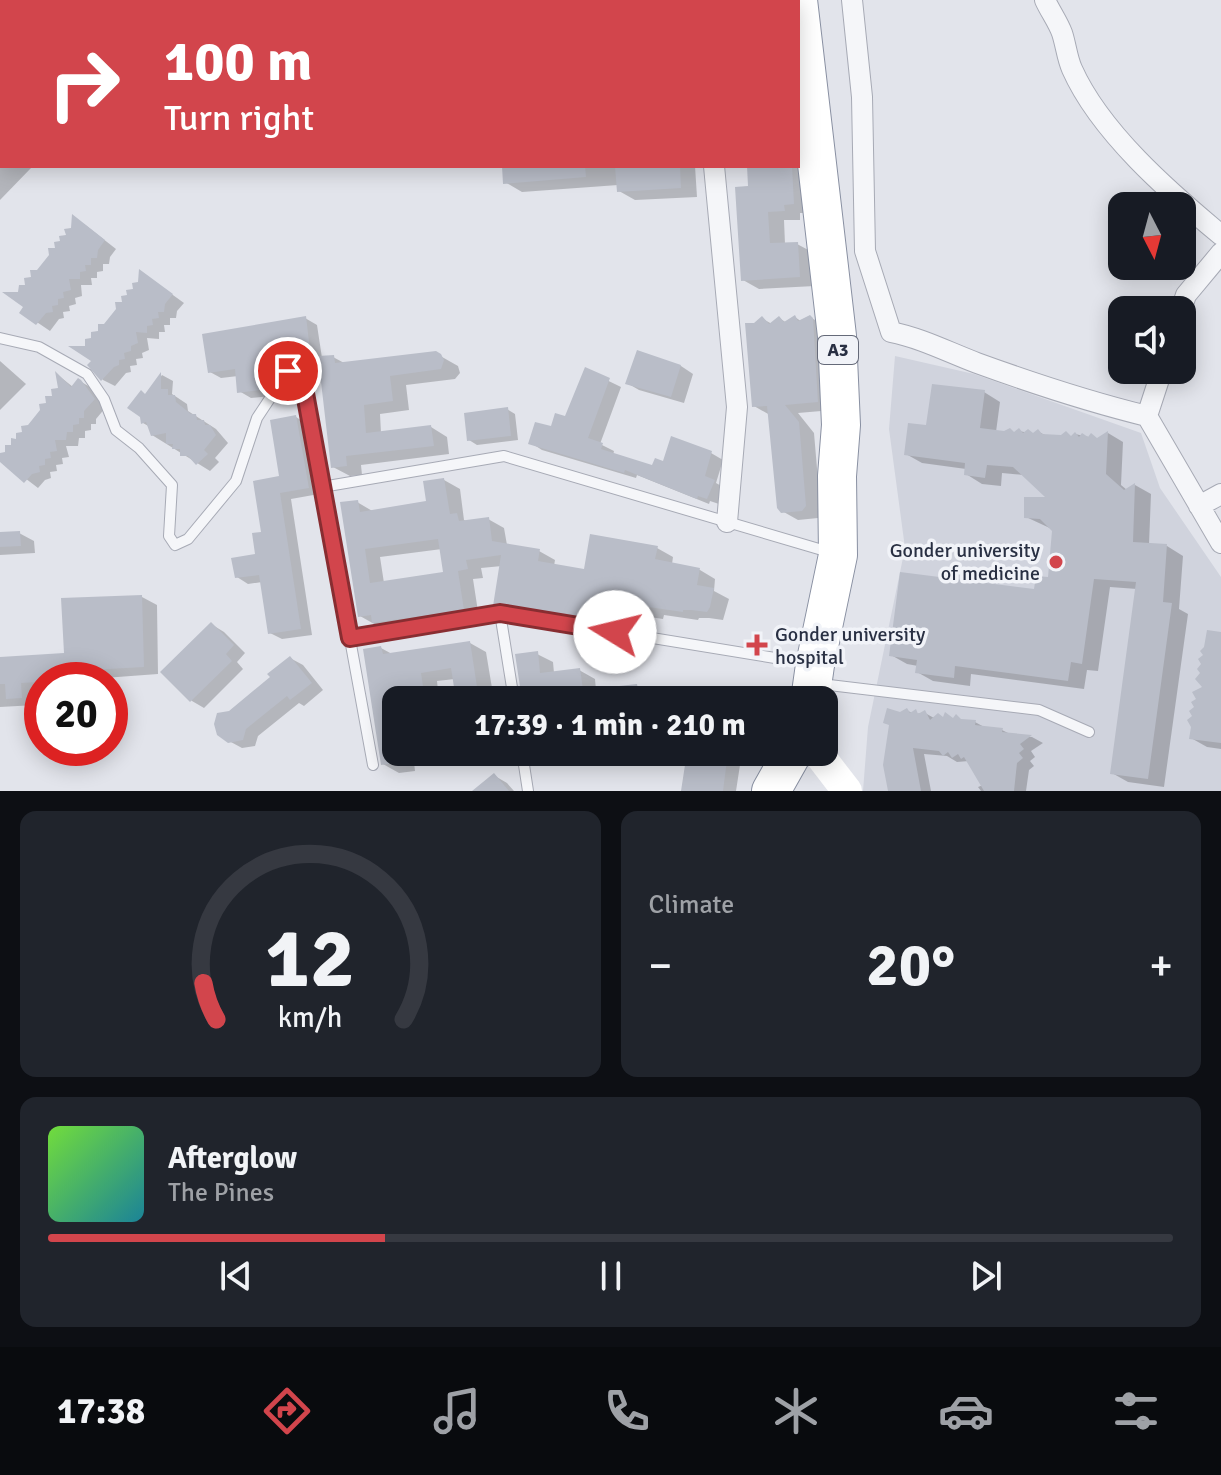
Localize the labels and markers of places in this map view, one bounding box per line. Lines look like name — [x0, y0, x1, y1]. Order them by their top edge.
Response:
pin — [254, 337, 322, 405]
place label: Gonder university of medicine — [890, 538, 1041, 586]
marker: Gonder university of medicine — [1047, 553, 1065, 571]
place label: Gonder university hospital — [775, 622, 926, 670]
marker: Gonder university hospital — [746, 634, 768, 656]

